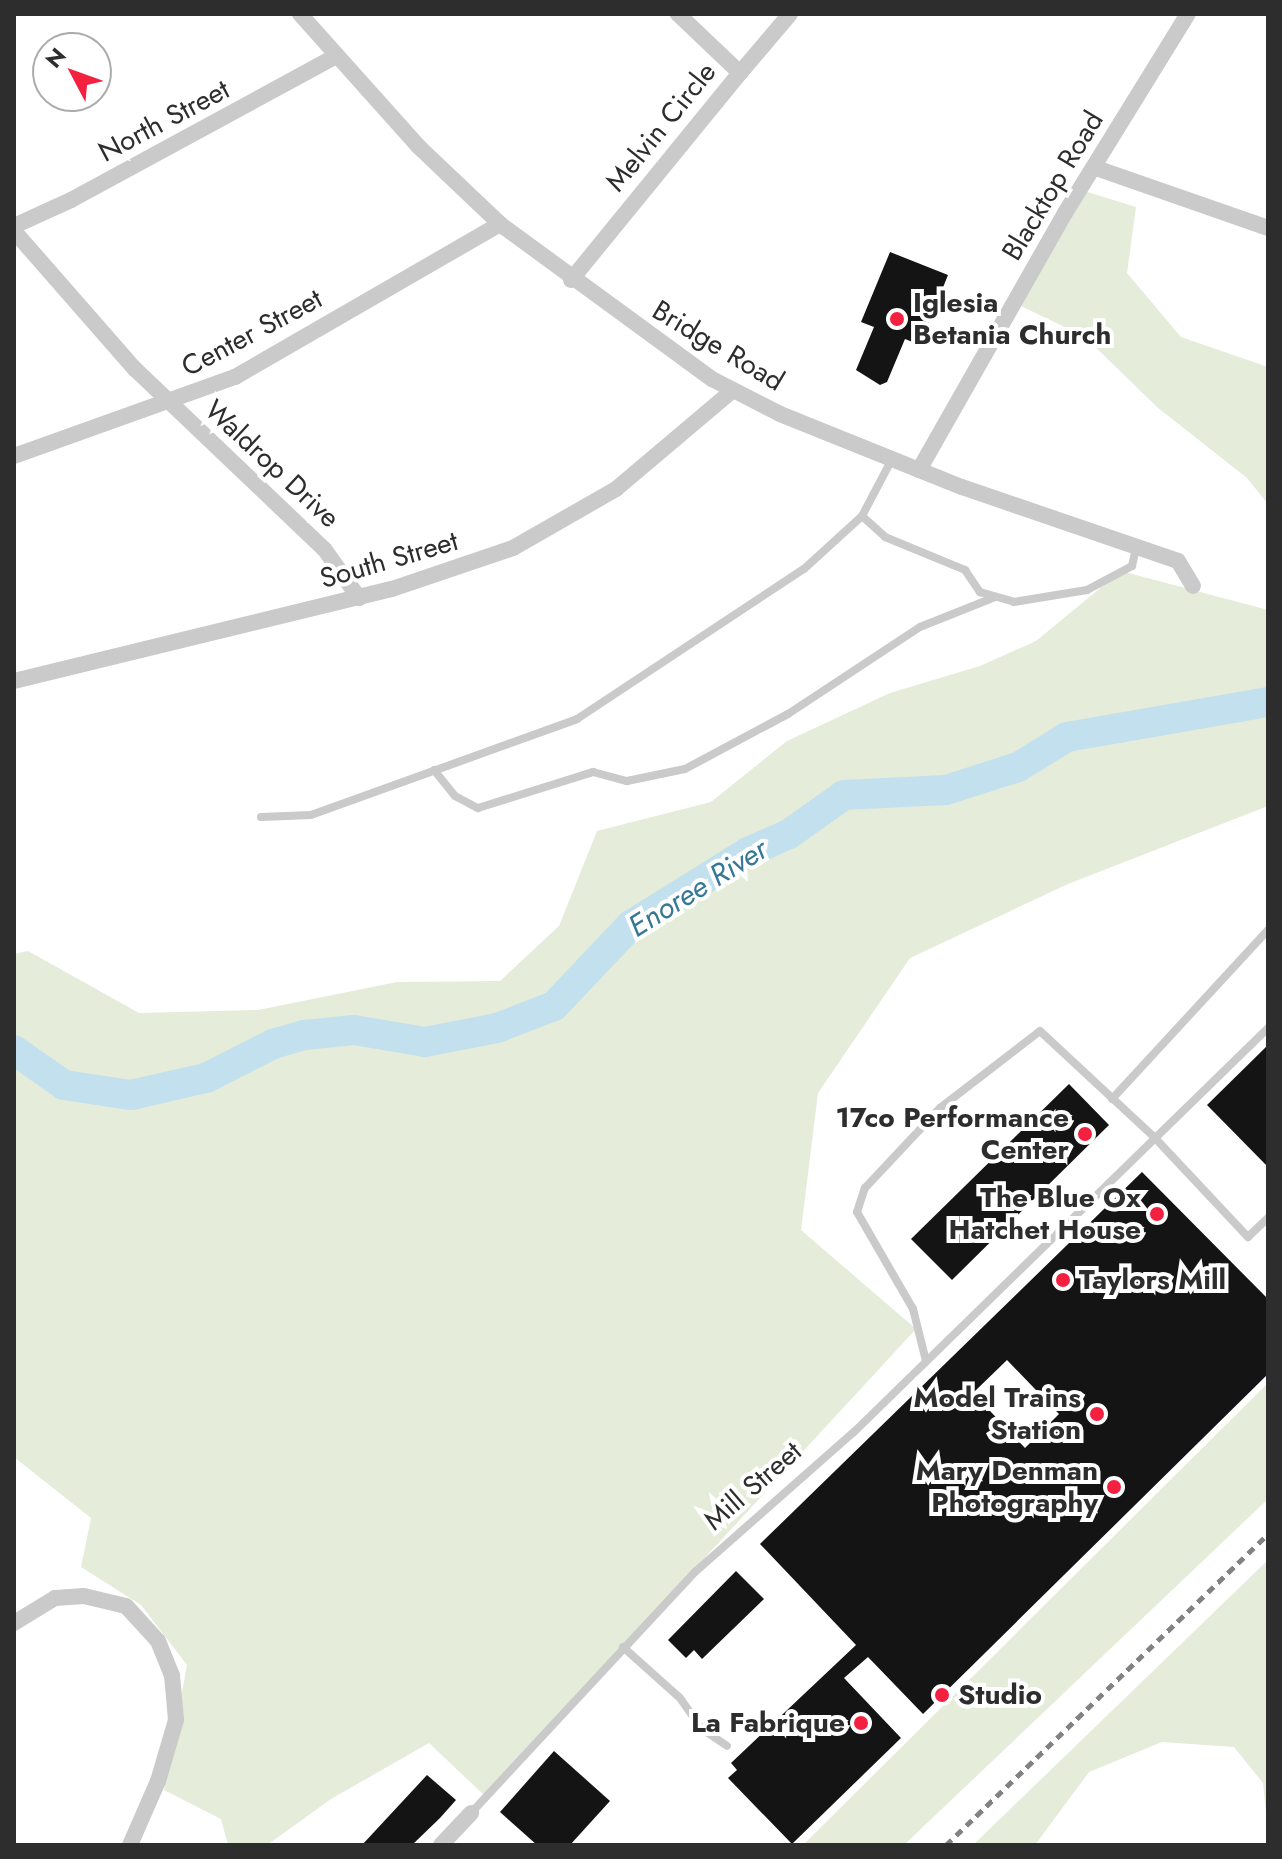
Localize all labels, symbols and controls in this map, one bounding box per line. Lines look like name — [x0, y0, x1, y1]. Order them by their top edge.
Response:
north arrow — [32, 32, 112, 112]
text: N — [38, 40, 73, 75]
street label: Melvin Circle — [599, 56, 723, 198]
street label: North Street — [93, 73, 235, 169]
street label: Blacktop Road — [995, 105, 1111, 267]
street label: Center Street — [176, 282, 328, 384]
place label: Iglesia Betania Church — [913, 286, 1111, 352]
street label: Bridge Road — [646, 294, 790, 398]
marker: Iglesia Betania Church — [888, 310, 906, 328]
street label: Waldrop Drive — [198, 393, 346, 535]
street label: South Street — [316, 524, 462, 596]
water label: Enoree River — [622, 831, 774, 945]
place label: 17co Performance Center — [836, 1101, 1069, 1167]
marker: 17co Performance Center — [1076, 1125, 1094, 1143]
place label: The Blue Ox Hatchet House — [948, 1181, 1141, 1247]
marker: The Blue Ox Hatchet House — [1148, 1205, 1166, 1223]
place label: Taylors Mill — [1079, 1263, 1226, 1297]
marker: Taylors Mill — [1054, 1271, 1072, 1289]
place label: Model Trains Station — [914, 1381, 1081, 1447]
marker: Model Trains Station — [1088, 1405, 1106, 1423]
street label: Mill Street — [697, 1435, 809, 1537]
place label: Mary Denman Photography — [916, 1454, 1098, 1520]
marker: Mary Denman Photography — [1105, 1478, 1123, 1496]
place label: Studio — [958, 1678, 1042, 1712]
marker: Studio — [933, 1686, 951, 1704]
place label: La Fabrique — [691, 1706, 845, 1740]
marker: La Fabrique — [852, 1714, 870, 1732]

